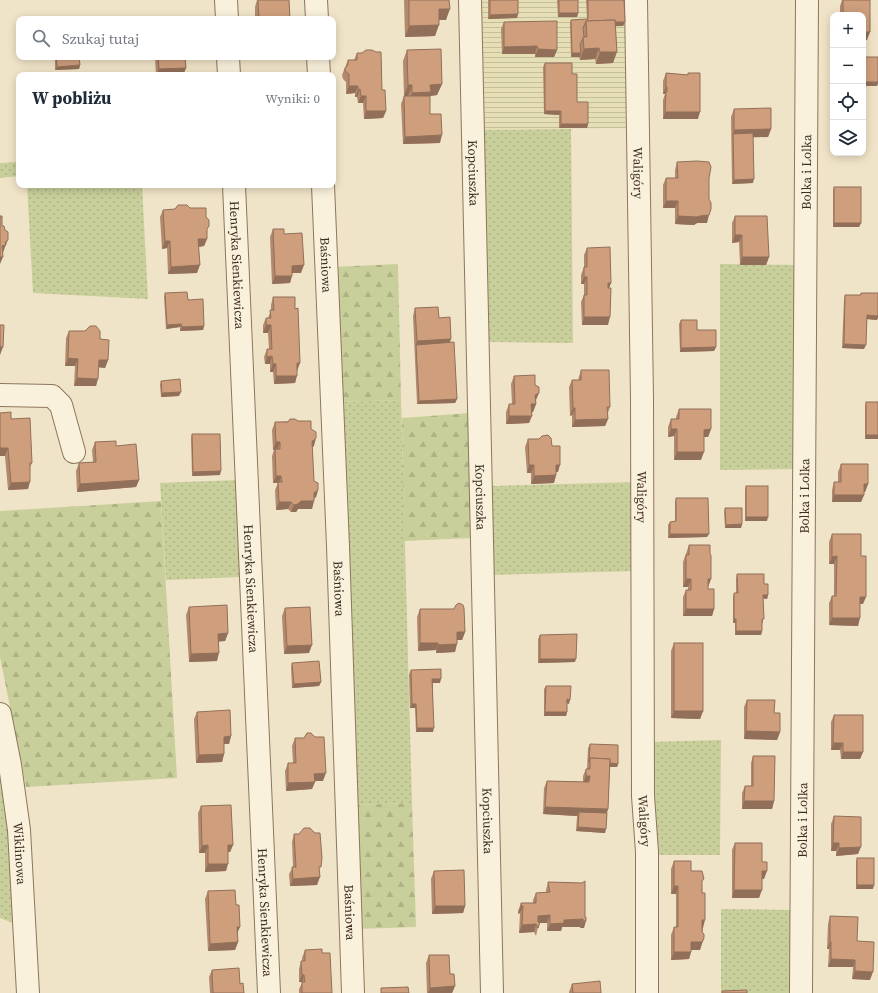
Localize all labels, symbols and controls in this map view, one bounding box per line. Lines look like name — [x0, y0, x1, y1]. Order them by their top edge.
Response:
map controls — [830, 12, 866, 156]
button: + — [830, 12, 866, 48]
search box — [16, 16, 336, 60]
icon: search — [30, 27, 52, 49]
text: Szukaj tutaj — [62, 28, 139, 49]
button: − — [830, 48, 866, 84]
button: locate — [830, 84, 866, 120]
text: W pobliżu — [32, 86, 111, 110]
text: Wyniki: 0 — [265, 90, 320, 107]
button: layers — [830, 120, 866, 156]
street label: Bolka i Lolka — [797, 134, 815, 210]
street label: Kopciuszka — [465, 140, 483, 207]
street label: Waligóry — [630, 147, 648, 199]
street label: Henryka Sienkiewicza — [226, 200, 249, 330]
street label: Baśniowa — [317, 237, 336, 294]
street label: Bolka i Lolka — [795, 458, 813, 534]
street label: Kopciuszka — [472, 464, 490, 531]
street label: Waligóry — [634, 471, 651, 523]
street label: Henryka Sienkiewicza — [240, 524, 263, 654]
street label: Baśniowa — [330, 561, 349, 617]
street label: Bolka i Lolka — [793, 782, 811, 858]
street label: Kopciuszka — [479, 788, 497, 854]
street label: Waligóry — [634, 794, 655, 848]
street label: Wiklinowa — [10, 821, 31, 885]
street label: Henryka Sienkiewicza — [254, 848, 277, 977]
street label: Baśniowa — [341, 884, 360, 941]

